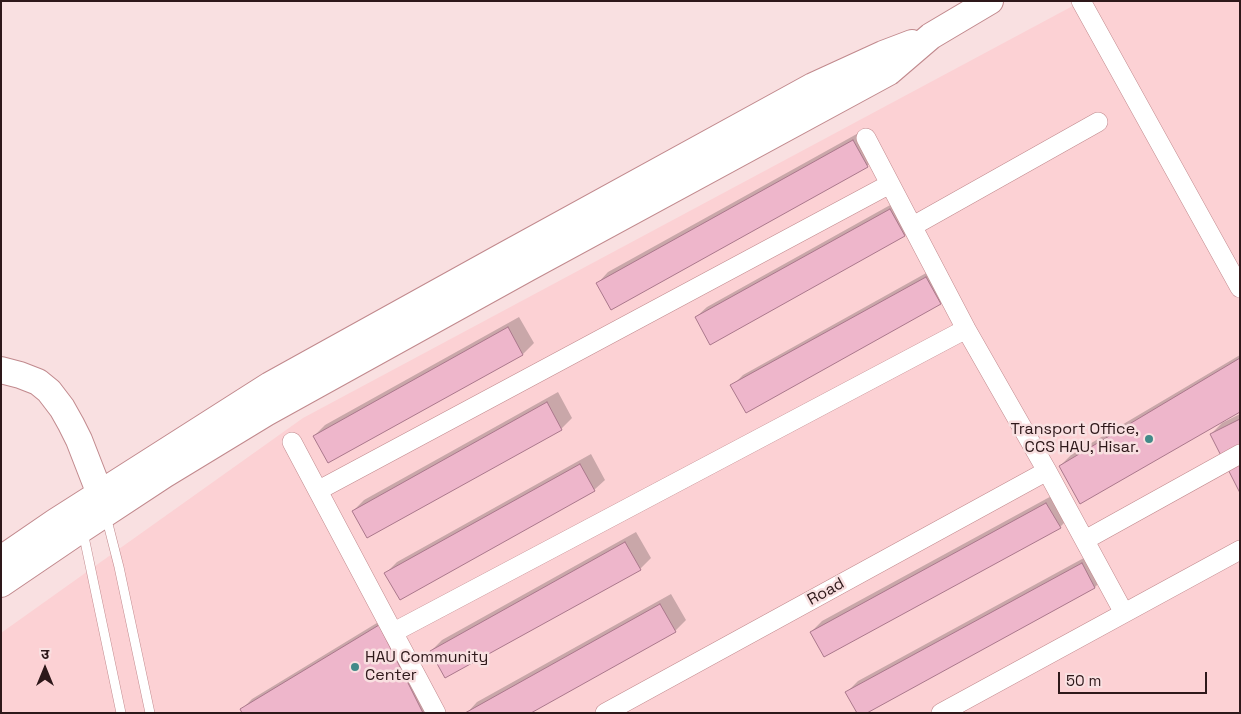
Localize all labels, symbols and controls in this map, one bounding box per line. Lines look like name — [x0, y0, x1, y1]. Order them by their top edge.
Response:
place label: Transport Office, CCS HAU, Hisar. — [1011, 420, 1139, 458]
marker: Transport Office, CCS HAU, Hisar. — [1143, 433, 1155, 445]
street label: Road — [804, 574, 848, 610]
north arrow — [20, 644, 70, 694]
text: उ — [41, 645, 49, 663]
place label: HAU Community Center — [365, 648, 488, 686]
marker: HAU Community Center — [349, 661, 361, 673]
scale bar — [1061, 662, 1210, 694]
text: 50 m — [1066, 671, 1101, 690]

